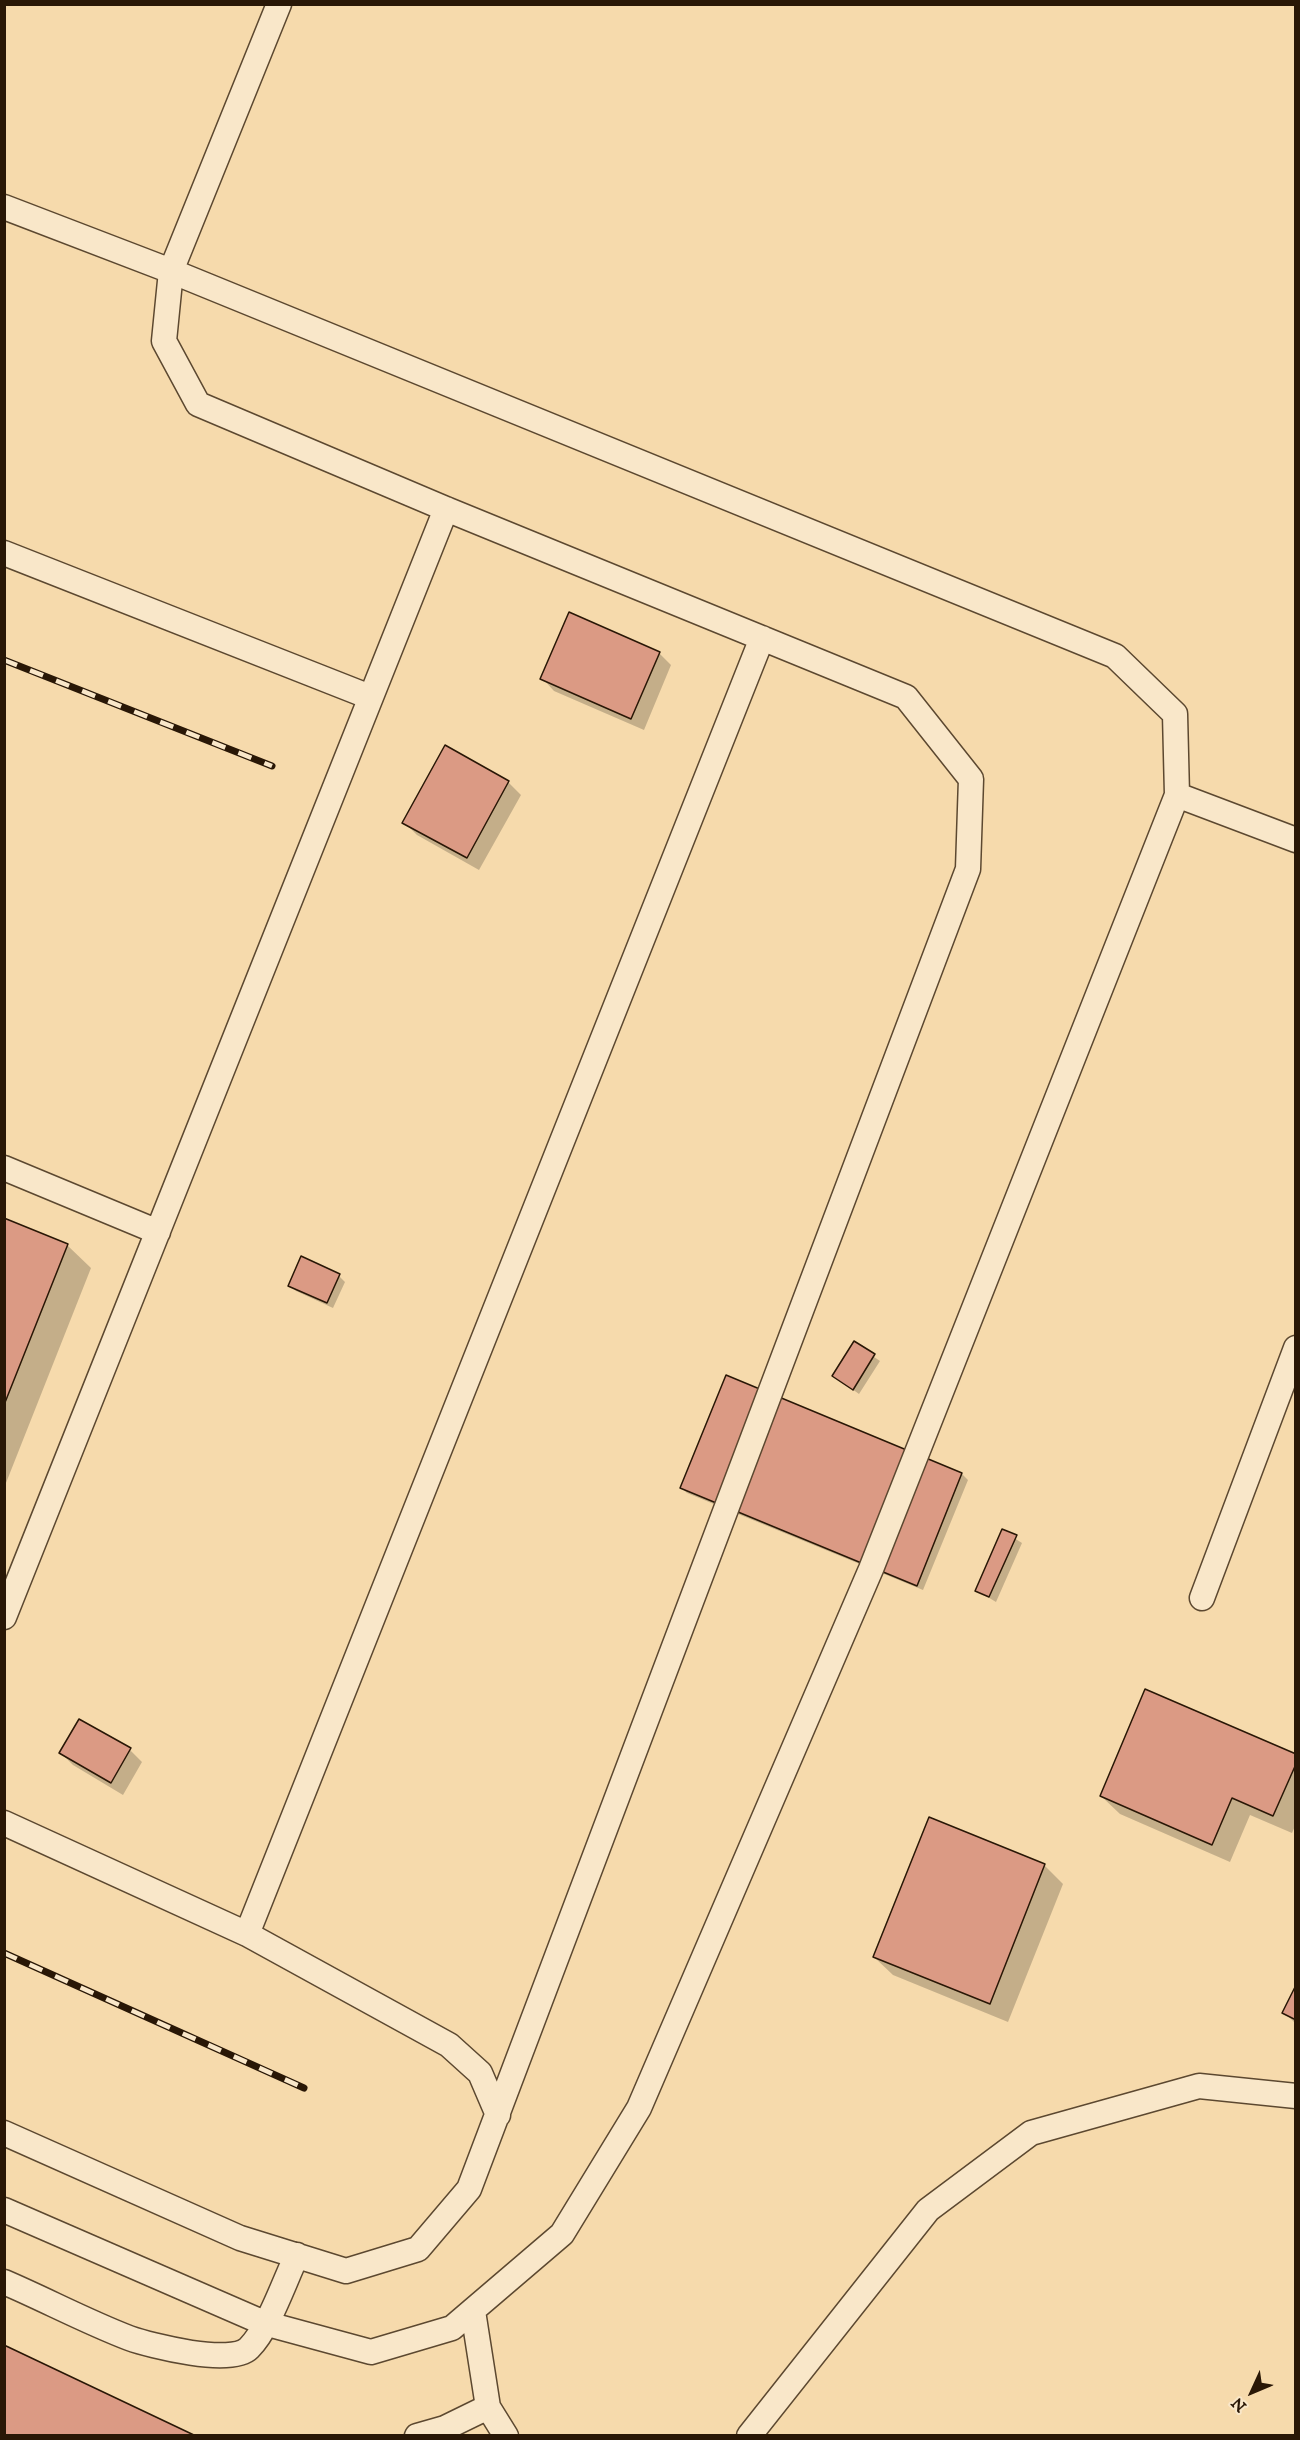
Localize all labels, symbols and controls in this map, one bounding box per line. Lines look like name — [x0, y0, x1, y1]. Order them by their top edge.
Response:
north arrow — [1222, 2362, 1282, 2422]
text: N — [1227, 2393, 1251, 2416]

